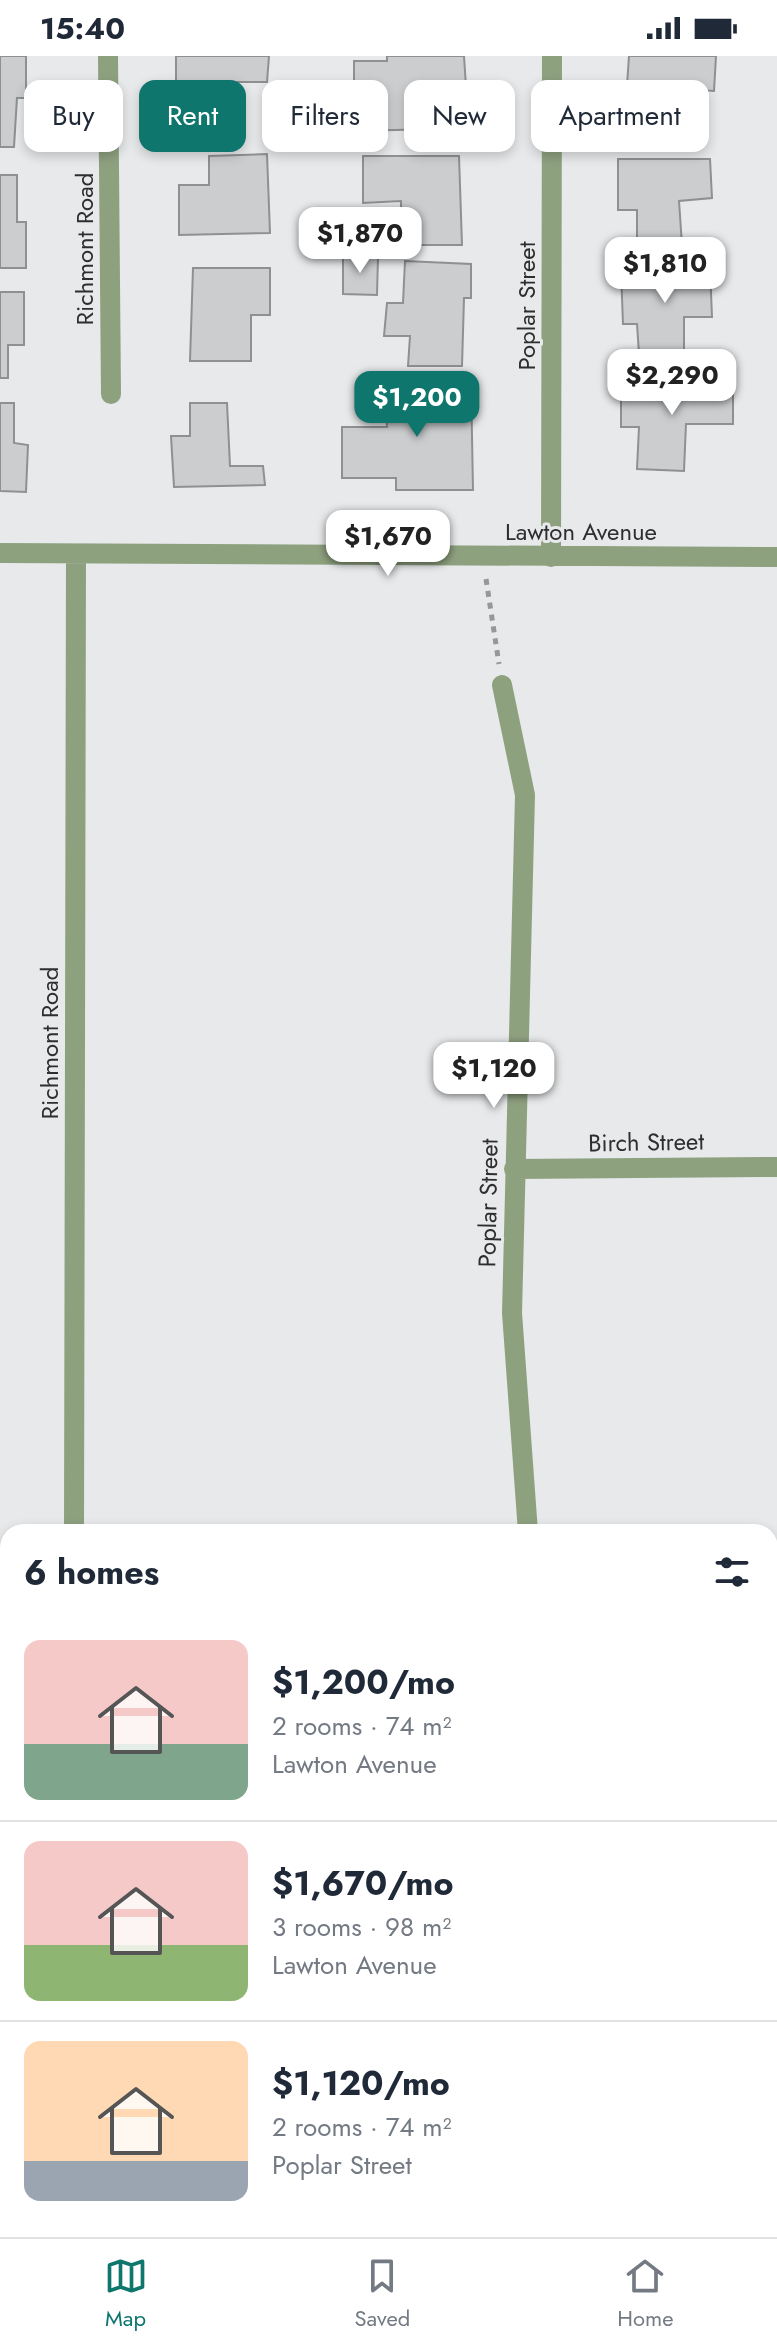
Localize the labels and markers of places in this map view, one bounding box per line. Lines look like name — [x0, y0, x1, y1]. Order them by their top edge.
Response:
pin: $1,870 — [295, 207, 425, 275]
pin: $1,810 — [600, 237, 730, 305]
pin: $2,290 — [607, 349, 737, 417]
pin: $1,200 — [352, 371, 482, 439]
pin: $1,670 — [323, 510, 453, 578]
pin: $1,120 — [429, 1042, 559, 1110]

